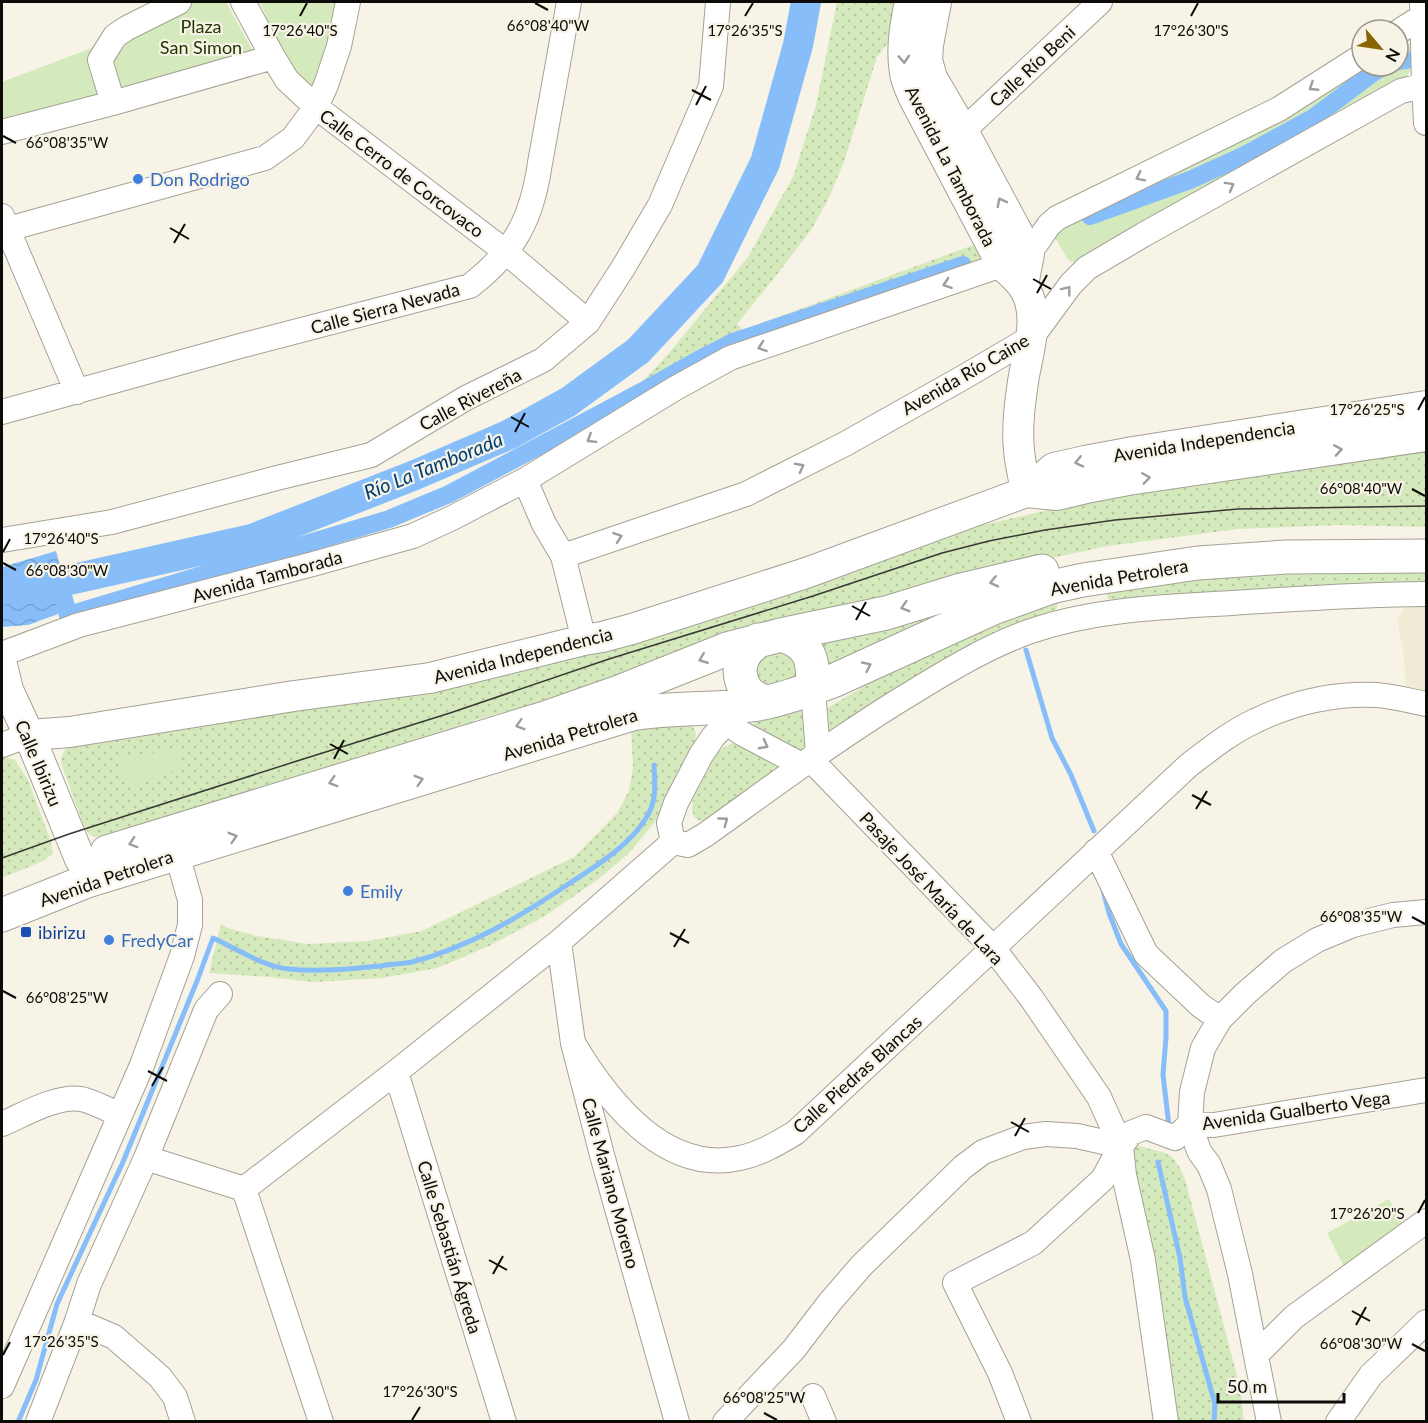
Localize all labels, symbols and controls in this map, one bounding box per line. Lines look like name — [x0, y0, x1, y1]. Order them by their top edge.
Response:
park label: Plaza San Simon — [160, 15, 242, 58]
text: 66°08'40"W — [507, 16, 590, 34]
north arrow — [1350, 18, 1410, 78]
text: 17°26'40"S — [262, 21, 338, 39]
text: 17°26'35"S — [707, 21, 783, 39]
street label: Calle Río Beni — [985, 21, 1079, 111]
text: 17°26'30"S — [1153, 21, 1229, 39]
text: N — [1382, 46, 1405, 66]
one-way arrow — [897, 55, 910, 64]
one-way arrow — [1309, 80, 1319, 92]
street label: Avenida La Tamborada — [901, 82, 1001, 250]
street label: Calle Cerro de Corcovaco — [316, 104, 488, 242]
text: 66°08'35"W — [26, 133, 109, 151]
place label: Don Rodrigo — [150, 168, 250, 190]
one-way arrow — [1135, 170, 1146, 181]
marker: Don Rodrigo — [131, 172, 145, 186]
one-way arrow — [1224, 182, 1235, 193]
one-way arrow — [997, 198, 1008, 208]
one-way arrow — [942, 277, 953, 290]
street label: Calle Sierra Nevada — [308, 278, 462, 338]
one-way arrow — [1059, 285, 1070, 296]
street label: Avenida Río Caine — [898, 329, 1032, 419]
one-way arrow — [757, 340, 768, 353]
street label: Calle Rivereña — [415, 363, 525, 435]
text: 17°26'25"S — [1329, 400, 1405, 418]
street label: Avenida Independencia — [1112, 416, 1296, 466]
water label: Río La Tamborada — [360, 426, 506, 504]
one-way arrow — [587, 432, 597, 444]
one-way arrow — [1334, 444, 1343, 456]
one-way arrow — [1074, 455, 1084, 468]
one-way arrow — [793, 463, 804, 474]
one-way arrow — [1141, 472, 1150, 484]
text: 66°08'40"W — [1320, 479, 1403, 497]
text: 17°26'40"S — [23, 529, 99, 547]
one-way arrow — [612, 532, 623, 544]
street label: Avenida Tamborada — [190, 545, 344, 607]
street label: Avenida Petrolera — [1048, 554, 1190, 600]
text: 66°08'30"W — [26, 561, 109, 579]
one-way arrow — [989, 575, 999, 588]
one-way arrow — [900, 600, 911, 613]
street label: Avenida Independencia — [431, 622, 615, 688]
one-way arrow — [698, 652, 709, 664]
one-way arrow — [860, 662, 871, 674]
street label: Avenida Petrolera — [500, 703, 640, 765]
street label: Calle Ibirizu — [11, 716, 67, 810]
one-way arrow — [515, 718, 526, 730]
one-way arrow — [757, 738, 768, 749]
one-way arrow — [328, 775, 339, 787]
one-way arrow — [413, 775, 424, 787]
street label: Pasaje José María de Lara — [855, 807, 1009, 969]
one-way arrow — [717, 817, 728, 828]
one-way arrow — [227, 832, 238, 844]
one-way arrow — [128, 836, 139, 849]
street label: Avenida Petrolera — [36, 845, 176, 911]
place label: Emily — [360, 880, 404, 902]
marker: Emily — [341, 884, 355, 898]
text: 66°08'35"W — [1320, 907, 1403, 925]
place label: ibirizu — [38, 921, 86, 943]
marker: ibirizu — [19, 925, 33, 939]
place label: FredyCar — [121, 929, 193, 951]
marker: FredyCar — [102, 933, 116, 947]
text: 66°08'25"W — [26, 988, 109, 1006]
street label: Calle Piedras Blancas — [788, 1010, 926, 1138]
street label: Avenida Gualberto Vega — [1201, 1086, 1391, 1134]
street label: Calle Mariano Moreno — [578, 1095, 644, 1271]
street label: Calle Sebastián Ágreda — [413, 1158, 487, 1336]
text: 17°26'20"S — [1329, 1204, 1405, 1222]
text: 17°26'35"S — [23, 1332, 99, 1350]
text: 66°08'30"W — [1320, 1334, 1403, 1352]
scale bar — [1218, 1366, 1344, 1404]
text: 50 m — [1227, 1375, 1267, 1397]
text: 17°26'30"S — [382, 1382, 458, 1400]
text: 66°08'25"W — [723, 1388, 806, 1406]

